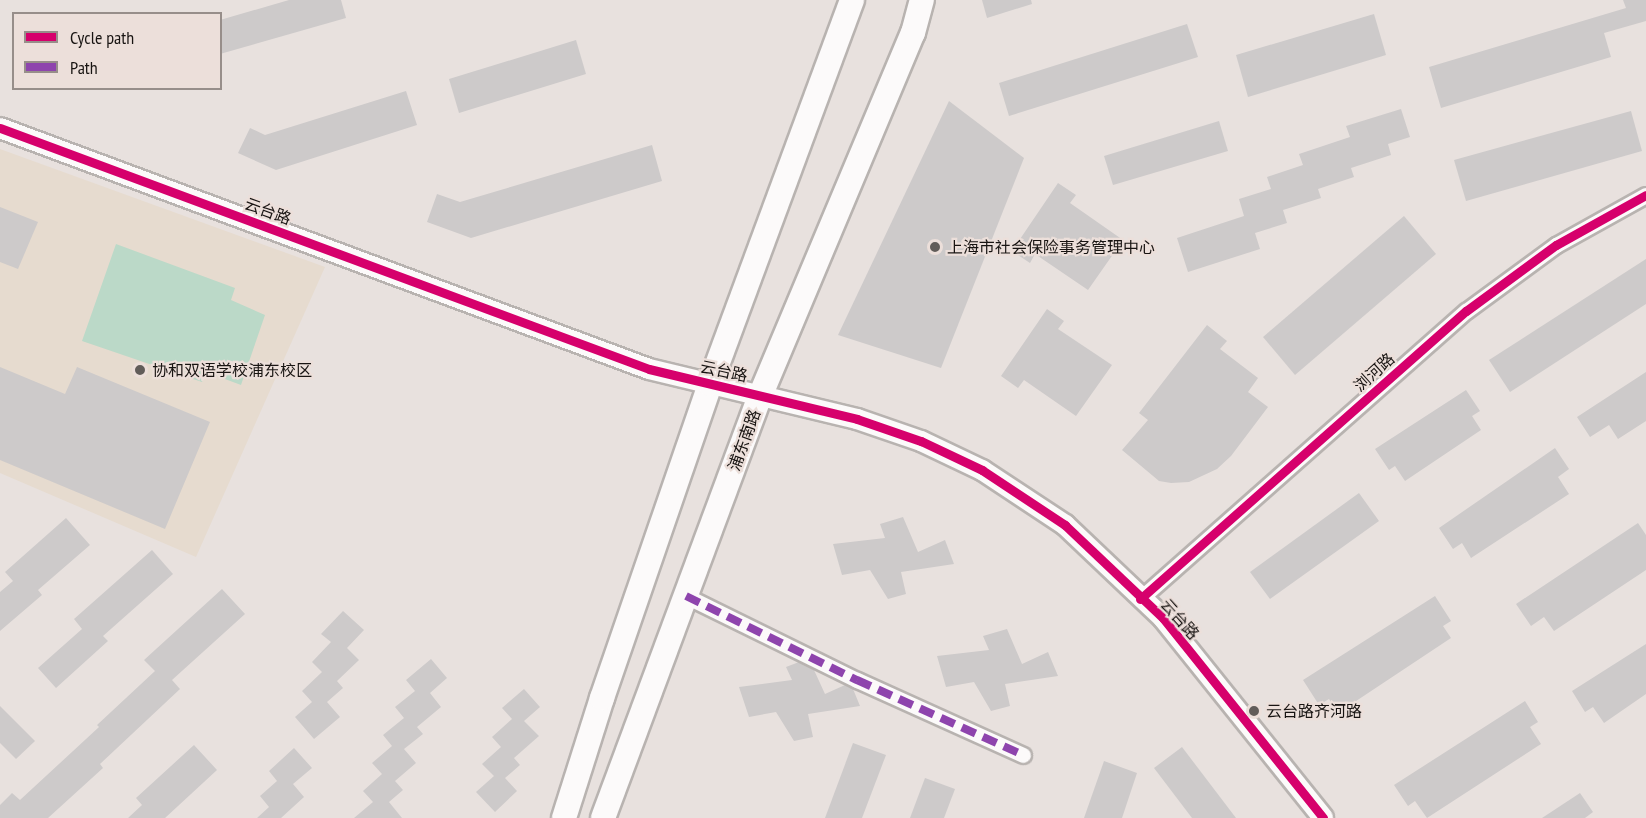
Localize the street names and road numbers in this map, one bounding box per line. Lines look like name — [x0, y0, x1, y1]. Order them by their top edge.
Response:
street label: 云台路 — [242, 194, 294, 228]
street label: 浏河路 — [1350, 349, 1398, 395]
street label: 云台路 — [699, 357, 749, 385]
street label: 浦东南路 — [724, 407, 764, 473]
street label: 云台路 — [1157, 595, 1203, 643]

